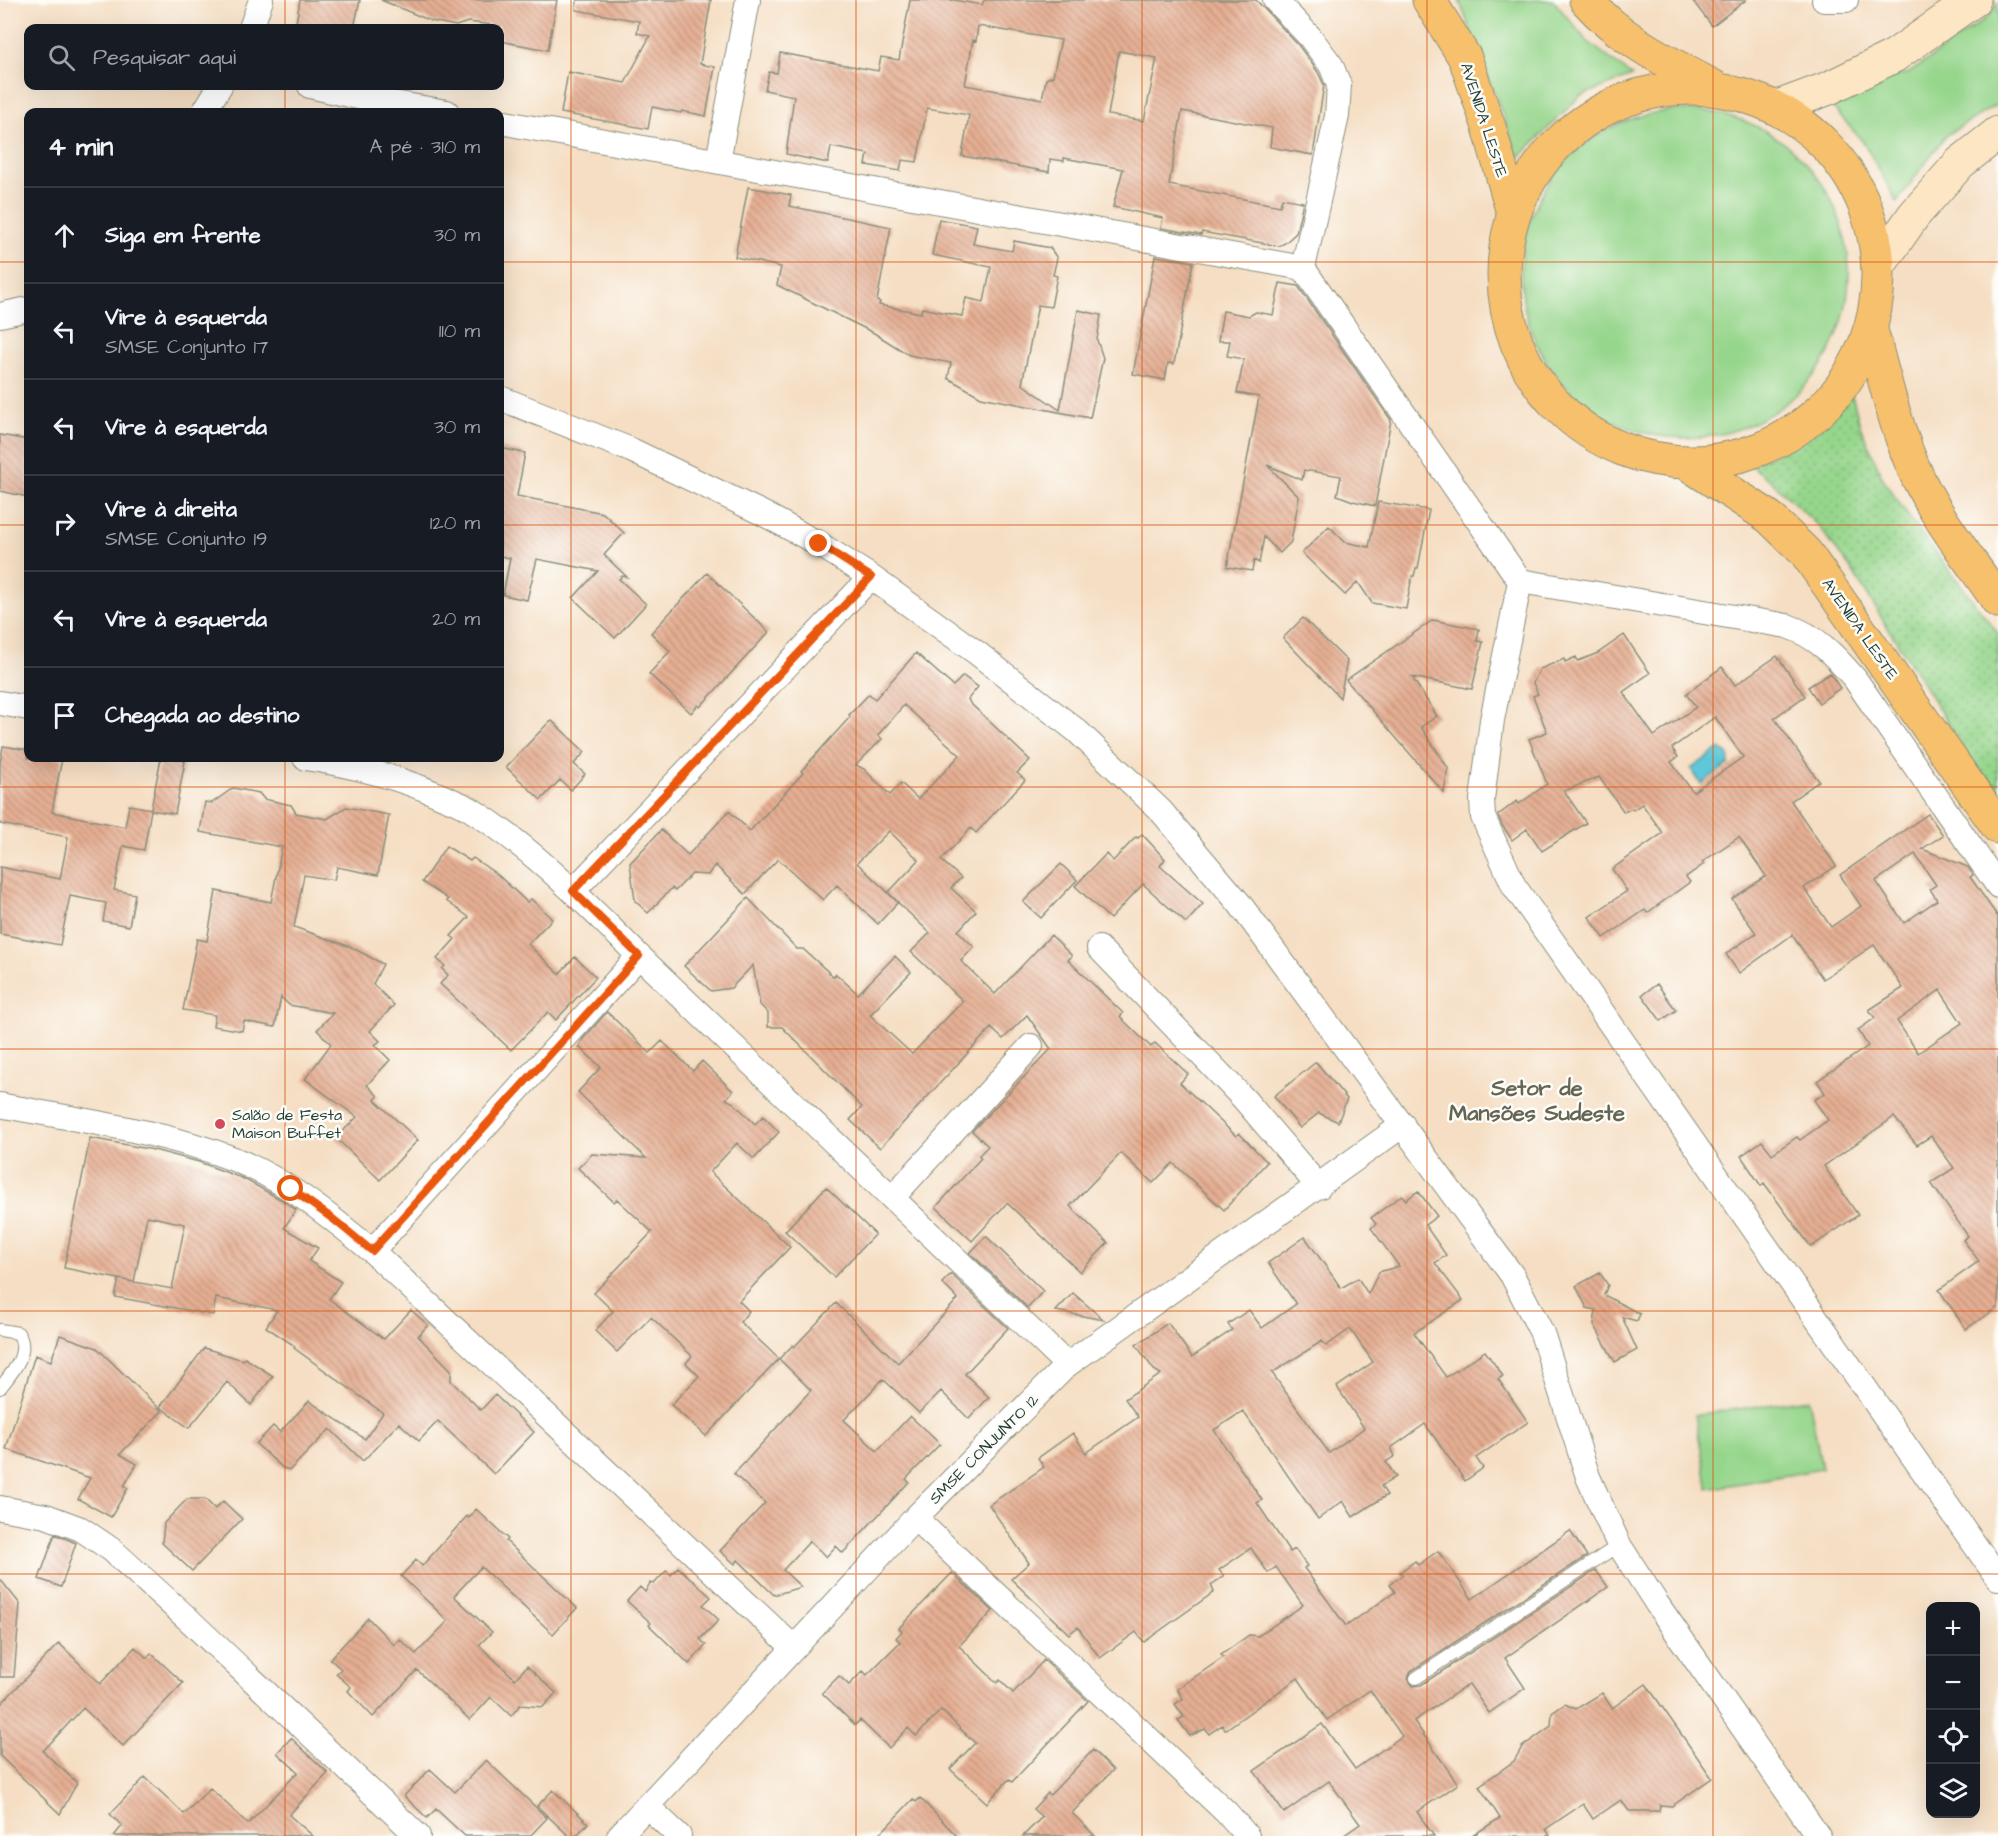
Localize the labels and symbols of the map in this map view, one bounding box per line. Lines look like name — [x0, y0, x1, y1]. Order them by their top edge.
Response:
street label: AVENIDA LESTE — [1455, 60, 1513, 181]
route end — [805, 530, 831, 556]
street label: AVENIDA LESTE — [1817, 574, 1904, 685]
district label: Setor de Mansões Sudeste — [1449, 1073, 1625, 1129]
place label: Salão de Festa Maison Buffet — [232, 1104, 342, 1144]
marker: Salão de Festa Maison Buffet — [213, 1117, 227, 1131]
route start — [277, 1175, 303, 1201]
street label: SMSE CONJUNTO 12 — [924, 1389, 1044, 1509]

